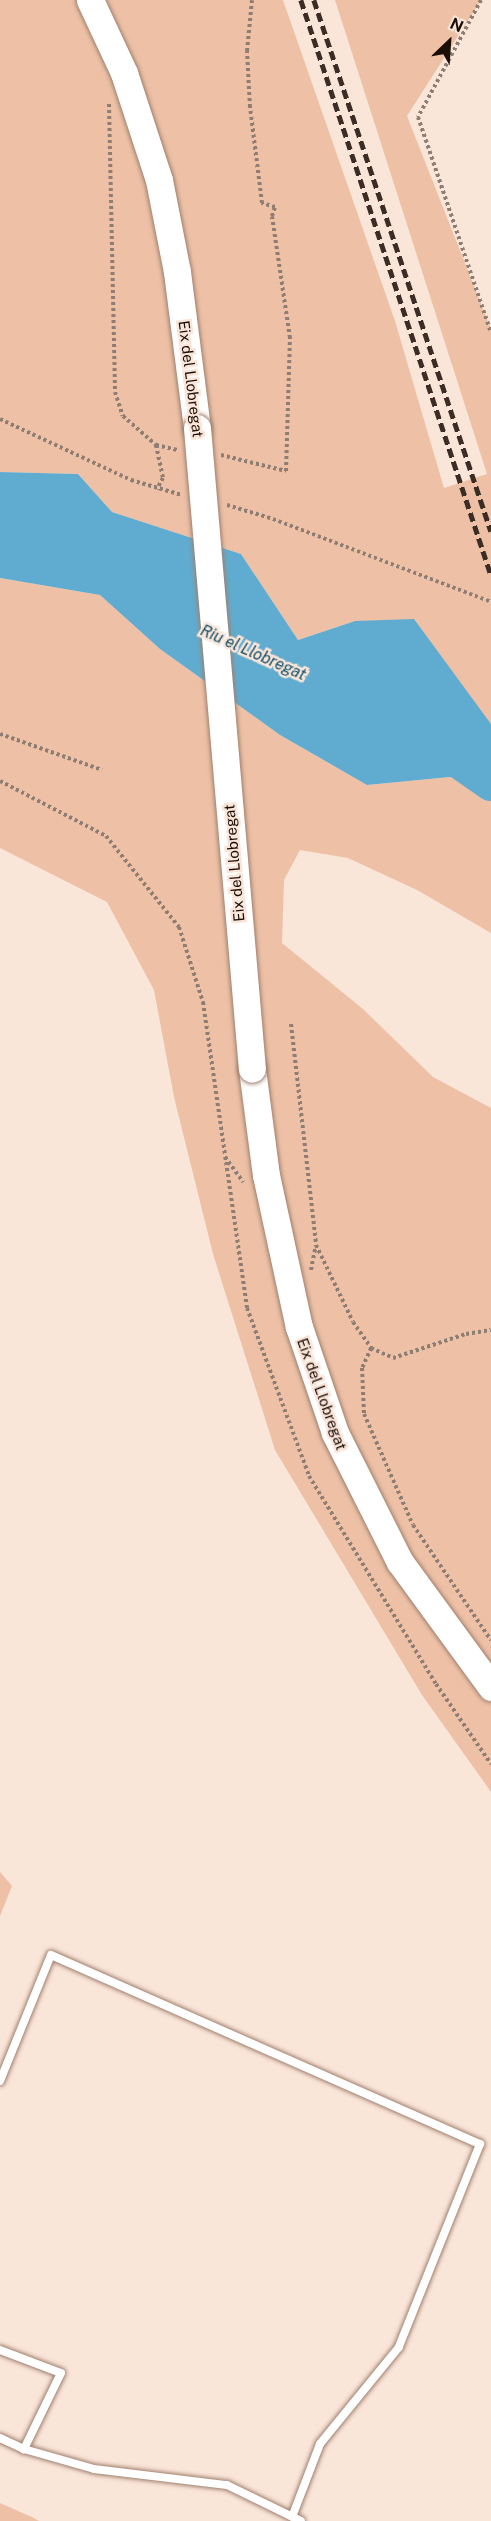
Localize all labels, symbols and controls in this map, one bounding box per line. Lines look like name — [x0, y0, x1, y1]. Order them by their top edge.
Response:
north arrow — [419, 12, 479, 72]
text: N — [447, 14, 466, 36]
street label: Eix del Llobregat — [175, 319, 207, 439]
water label: Riu el Llobregat — [197, 621, 309, 685]
street label: Eix del Llobregat — [220, 803, 248, 923]
street label: Eix del Llobregat — [293, 1336, 351, 1452]

